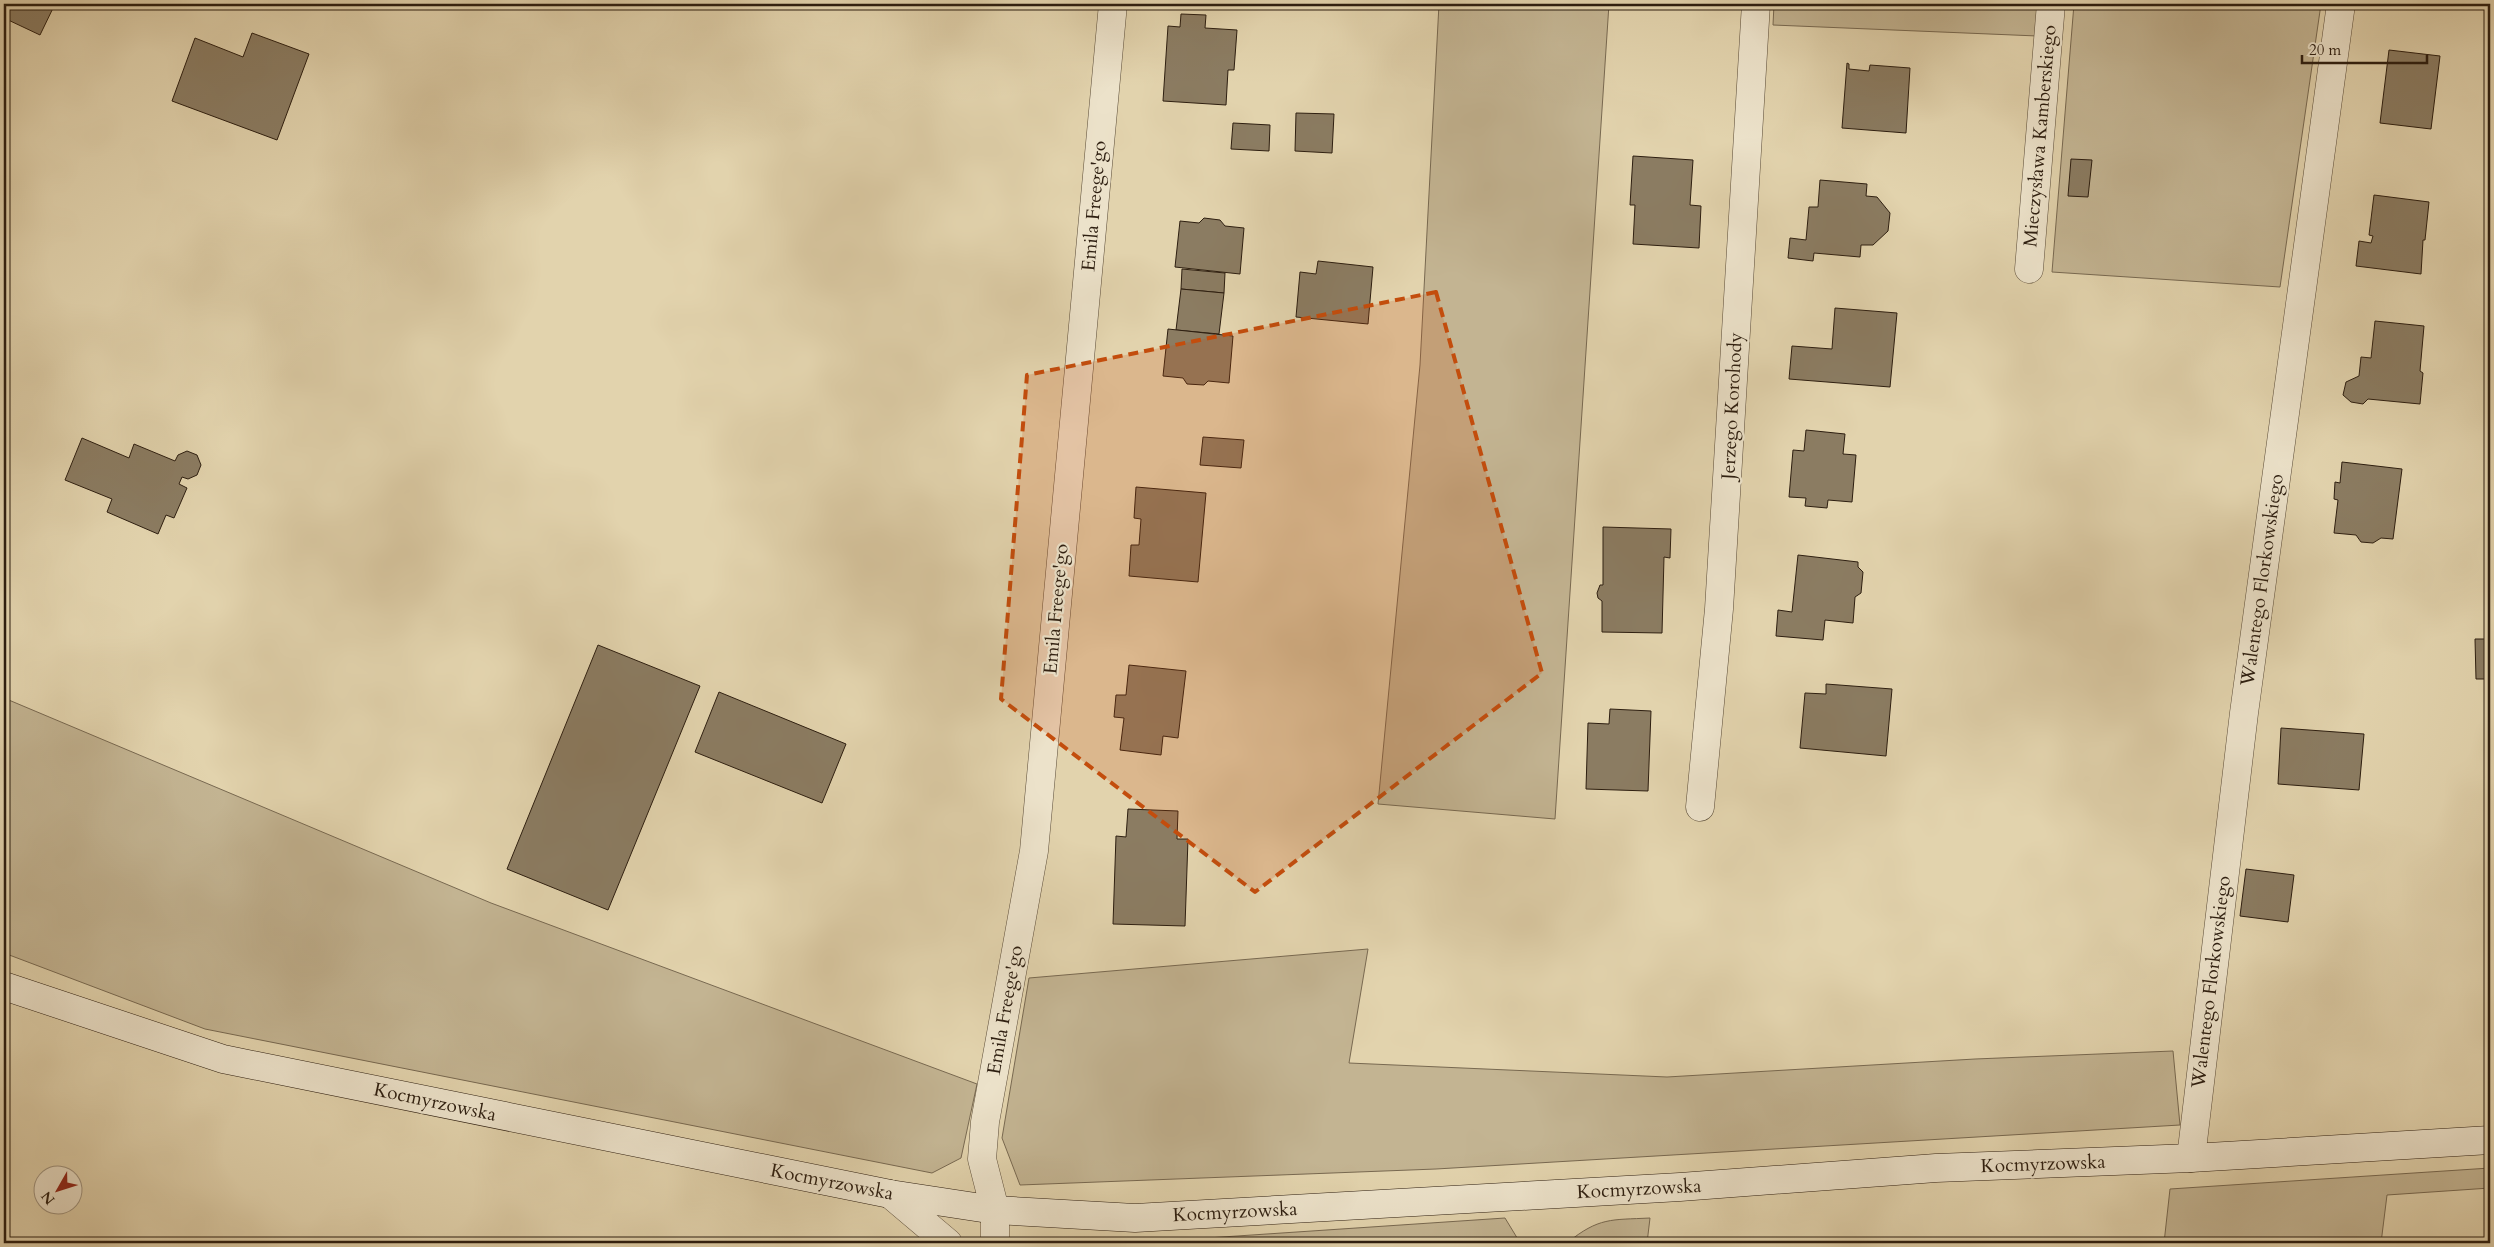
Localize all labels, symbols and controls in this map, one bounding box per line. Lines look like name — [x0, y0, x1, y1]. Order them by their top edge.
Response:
street label: Mieczysława Kamberskiego — [2017, 24, 2063, 248]
scale bar — [2302, 32, 2426, 64]
text: 20 m — [2309, 40, 2341, 60]
street label: Emila Freege'go — [1075, 140, 1113, 272]
street label: Jerzego Korohody — [1715, 332, 1749, 483]
street label: Walentego Florkowskiego — [2234, 472, 2290, 689]
street label: Emila Freege'go — [1037, 543, 1075, 675]
street label: Walentego Florkowskiego — [2185, 874, 2237, 1091]
street label: Emila Freege'go — [981, 943, 1029, 1077]
street label: Kocmyrzowska — [371, 1076, 499, 1128]
street label: Kocmyrzowska — [1980, 1149, 2106, 1179]
street label: Kocmyrzowska — [768, 1157, 896, 1207]
north arrow — [32, 1164, 82, 1214]
street label: Kocmyrzowska — [1576, 1173, 1702, 1205]
text: N — [37, 1187, 59, 1209]
street label: Kocmyrzowska — [1172, 1196, 1298, 1228]

